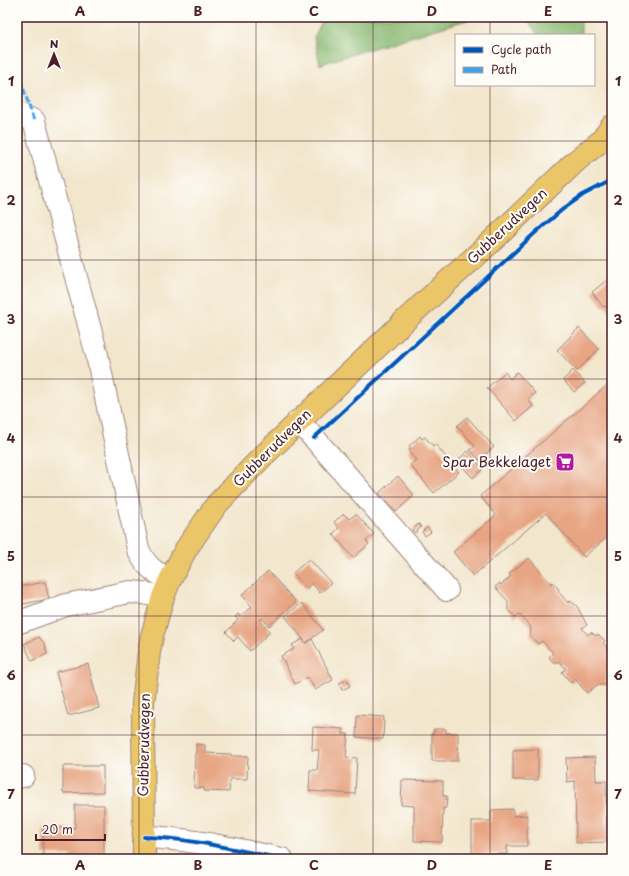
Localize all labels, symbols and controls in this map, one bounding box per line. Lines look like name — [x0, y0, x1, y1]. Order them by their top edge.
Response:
text: A — [75, 1, 85, 20]
text: B — [194, 1, 203, 20]
text: C — [309, 1, 319, 20]
text: D — [427, 1, 437, 20]
text: E — [544, 1, 552, 20]
north arrow — [34, 34, 74, 74]
legend — [455, 34, 595, 86]
text: N — [50, 35, 59, 52]
text: Cycle path — [491, 40, 552, 58]
text: Path — [491, 60, 517, 78]
text: 1 — [8, 71, 14, 90]
text: 1 — [615, 71, 621, 90]
street label: Gubberudvegen — [462, 183, 552, 269]
text: 2 — [6, 190, 16, 209]
text: 2 — [613, 190, 623, 209]
text: 3 — [7, 309, 16, 328]
text: 3 — [614, 309, 623, 328]
street label: Gubberudvegen — [228, 404, 316, 492]
text: 4 — [7, 428, 16, 447]
text: 4 — [614, 428, 623, 447]
place label: Spar Bekkelaget — [442, 451, 551, 472]
supermarket icon: Spar Bekkelaget — [554, 451, 576, 473]
text: 5 — [7, 546, 15, 565]
text: 5 — [614, 546, 622, 565]
text: 6 — [6, 665, 16, 684]
text: 6 — [613, 665, 623, 684]
street label: Gubberudvegen — [132, 693, 155, 797]
text: 7 — [7, 784, 15, 803]
text: 7 — [614, 784, 622, 803]
scale bar — [36, 816, 105, 842]
text: 20 m — [42, 820, 73, 838]
text: A — [75, 855, 85, 874]
text: B — [194, 855, 203, 874]
text: C — [309, 855, 319, 874]
text: D — [427, 855, 437, 874]
text: E — [544, 855, 552, 874]

